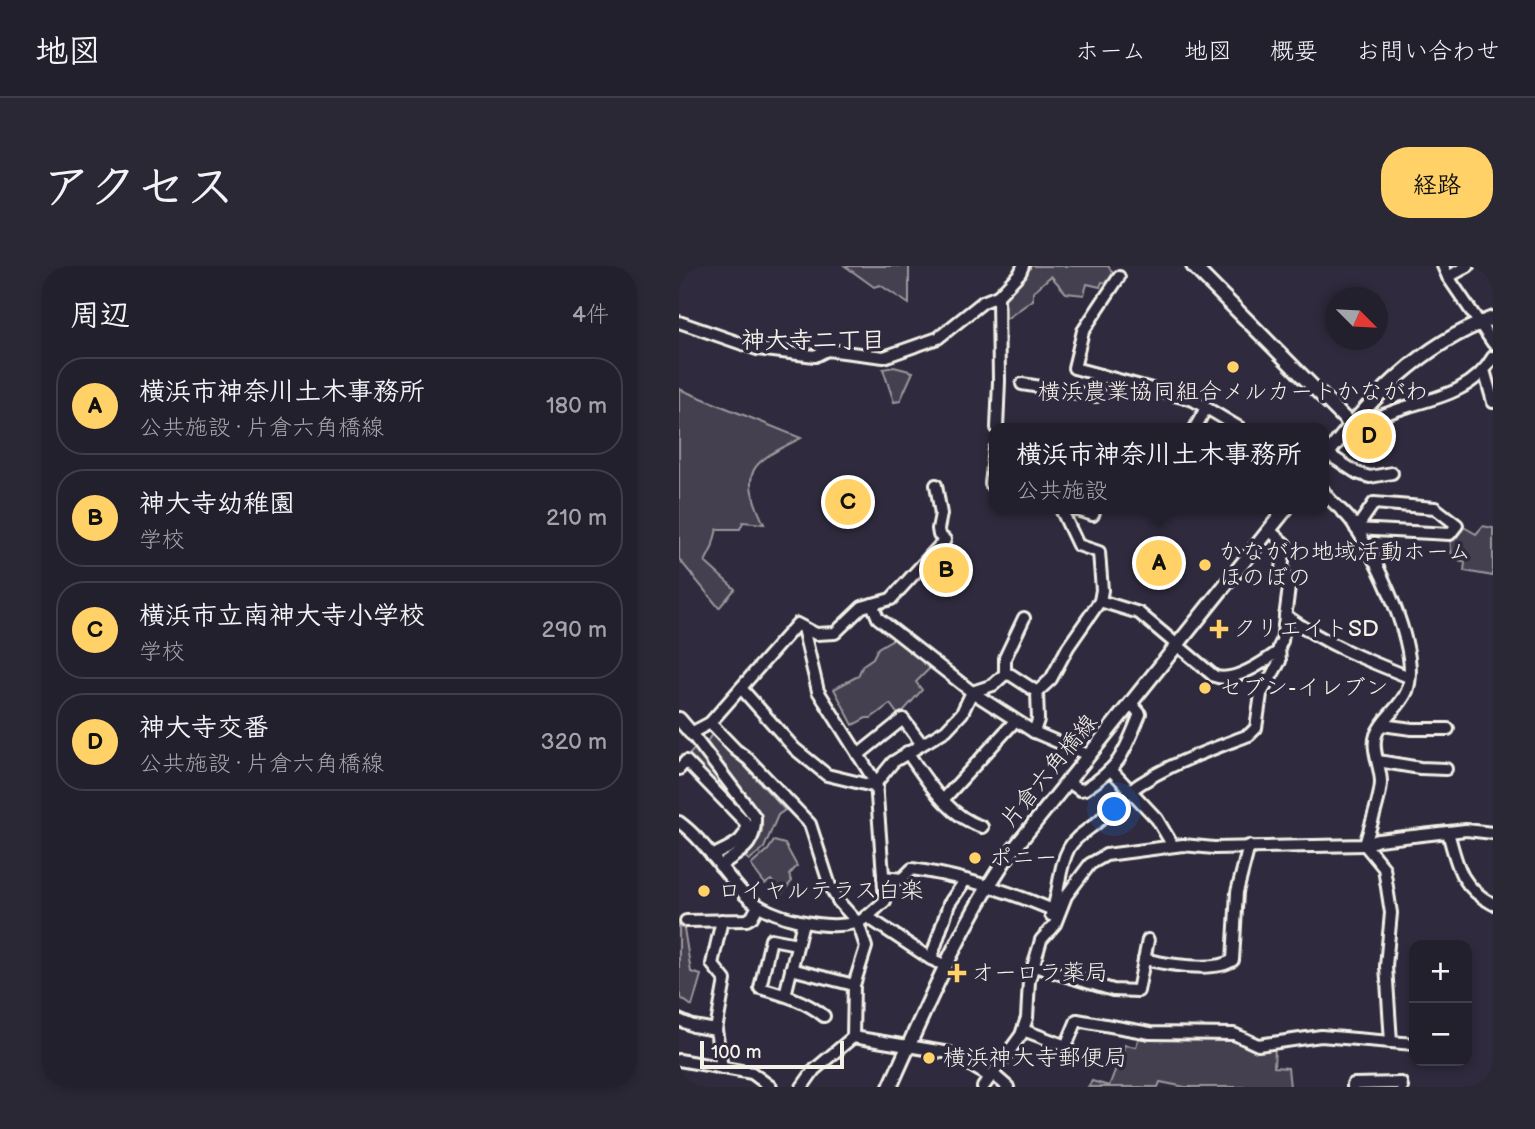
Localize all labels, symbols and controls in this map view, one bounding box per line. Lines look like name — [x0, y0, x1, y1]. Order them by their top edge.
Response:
text: 地図 — [35, 32, 101, 72]
text: ホーム — [1075, 37, 1146, 66]
text: 地図 — [1184, 37, 1232, 66]
text: 概要 — [1270, 37, 1318, 66]
text: お問い合わせ — [1356, 37, 1500, 66]
button: 経路 — [1381, 147, 1493, 218]
text: アクセス — [42, 159, 235, 218]
north arrow — [1325, 287, 1388, 350]
text: 周辺 — [70, 298, 130, 334]
text: 4件 — [572, 301, 609, 329]
district label: 神大寺二丁目 — [741, 326, 885, 355]
marker: 横浜農業協同組合メルカートかながわ — [1225, 359, 1241, 375]
text: 横浜市神奈川土木事務所 — [139, 377, 425, 408]
place label: 横浜農業協同組合メルカートかながわ — [1038, 378, 1428, 406]
text: A — [88, 392, 102, 420]
text: 180 m — [546, 392, 607, 420]
pin: D — [1346, 410, 1392, 462]
text: 公共施設 · 片倉六角橋線 — [139, 414, 384, 442]
popup — [989, 423, 1329, 514]
text: 横浜市神奈川土木事務所 — [1016, 440, 1302, 471]
pin: C — [825, 476, 871, 528]
text: 公共施設 — [1016, 477, 1108, 505]
text: 神大寺幼稚園 — [139, 489, 295, 520]
text: B — [87, 504, 103, 532]
text: 210 m — [546, 504, 607, 532]
text: 学校 — [139, 526, 185, 554]
pin: A — [1136, 537, 1182, 589]
place label: かながわ地域活動ホーム ほのぼの — [1219, 538, 1471, 592]
pin: B — [923, 544, 969, 596]
marker: かながわ地域活動ホーム ほのぼの — [1197, 557, 1213, 573]
text: 横浜市立南神大寺小学校 — [139, 601, 425, 632]
place label: クリエイトSD — [1233, 615, 1379, 643]
text: C — [87, 616, 103, 644]
text: 290 m — [541, 616, 607, 644]
marker: クリエイトSD — [1211, 621, 1227, 637]
text: 学校 — [139, 638, 185, 666]
place label: セブン-イレブン — [1219, 674, 1388, 702]
marker: セブン-イレブン — [1197, 680, 1213, 696]
street label: 片倉六角橋線 — [995, 709, 1103, 833]
text: 神大寺交番 — [139, 713, 269, 744]
text: D — [87, 728, 103, 756]
text: 320 m — [541, 728, 607, 756]
text: 公共施設 · 片倉六角橋線 — [139, 750, 384, 778]
your location — [1097, 792, 1131, 826]
place label: ポニー — [989, 844, 1058, 872]
marker: ポニー — [967, 850, 983, 866]
place label: ロイヤルテラス白楽 — [718, 877, 924, 905]
marker: ロイヤルテラス白楽 — [696, 883, 712, 899]
map controls — [1409, 940, 1472, 1066]
button: + — [1409, 940, 1472, 1003]
place label: オーロラ薬局 — [971, 959, 1108, 987]
marker: オーロラ薬局 — [949, 965, 965, 981]
button: − — [1409, 1003, 1472, 1066]
scale bar — [700, 1038, 843, 1070]
text: 100 m — [711, 1041, 762, 1064]
place label: 横浜神大寺郵便局 — [943, 1044, 1127, 1072]
marker: 横浜神大寺郵便局 — [921, 1050, 937, 1066]

